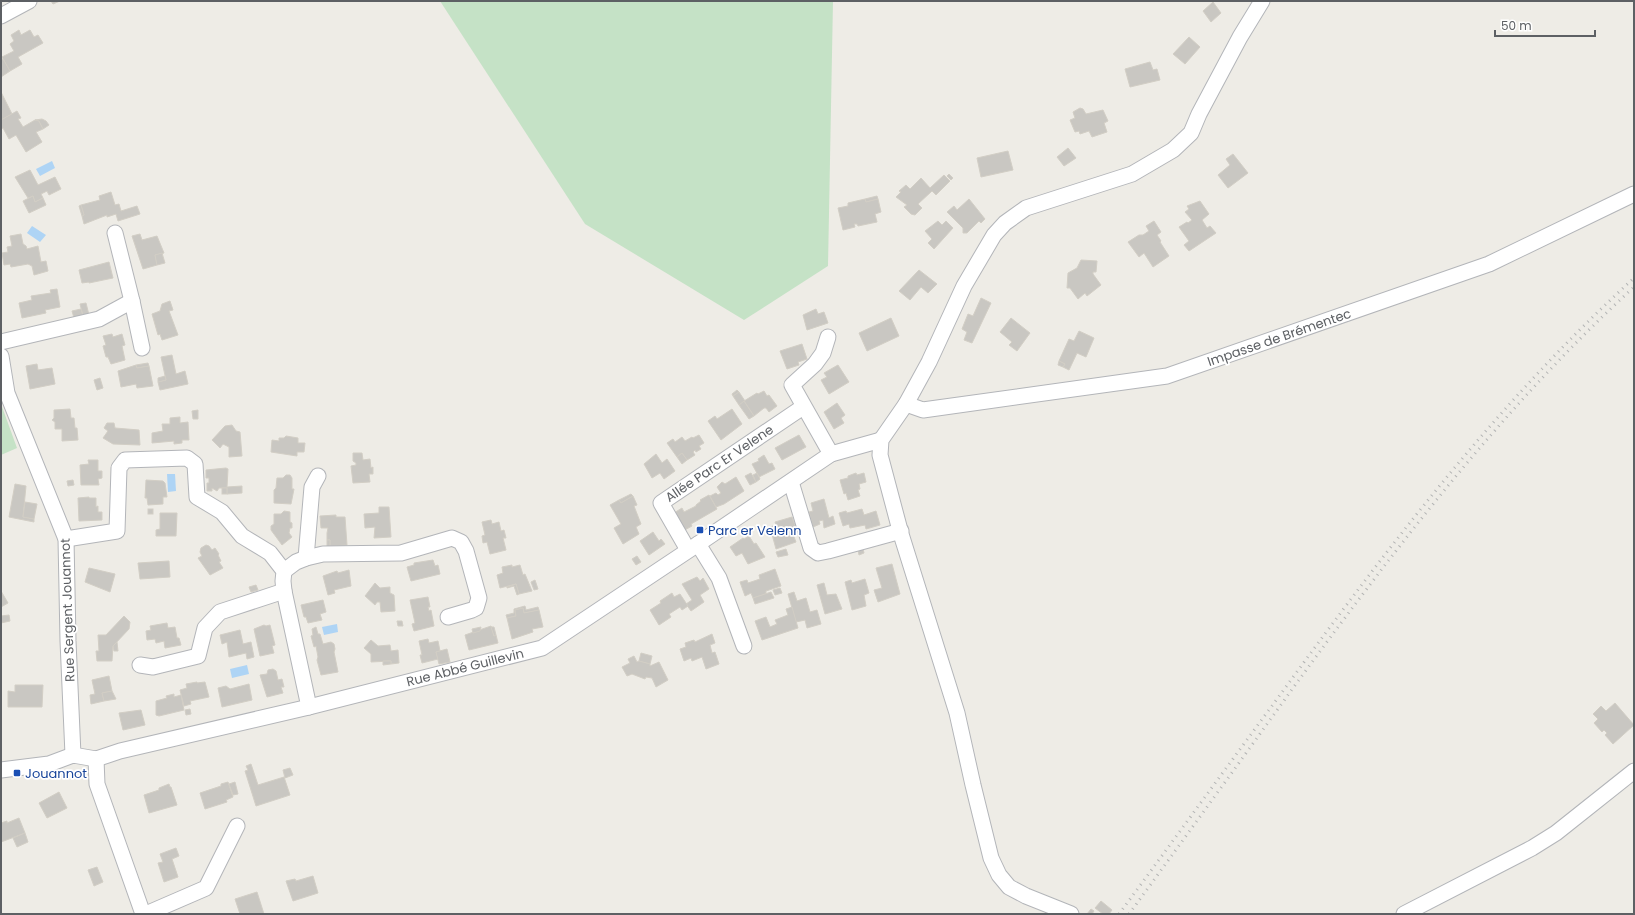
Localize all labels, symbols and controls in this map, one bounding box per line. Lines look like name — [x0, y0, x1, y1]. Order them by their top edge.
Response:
scale bar — [1495, 12, 1595, 38]
text: 50 m — [1501, 17, 1532, 34]
street label: Impasse de Brémentec — [1205, 304, 1354, 371]
street label: Allée Parc Er Velene — [661, 420, 777, 507]
place label: Parc er Velenn — [708, 521, 802, 540]
marker: Parc er Velenn — [695, 525, 705, 535]
street label: Rue Sergent Jouannot — [55, 538, 80, 682]
street label: Rue Abbé Guillevin — [404, 644, 526, 691]
place label: Jouannot — [25, 764, 87, 783]
marker: Jouannot — [12, 768, 22, 778]

